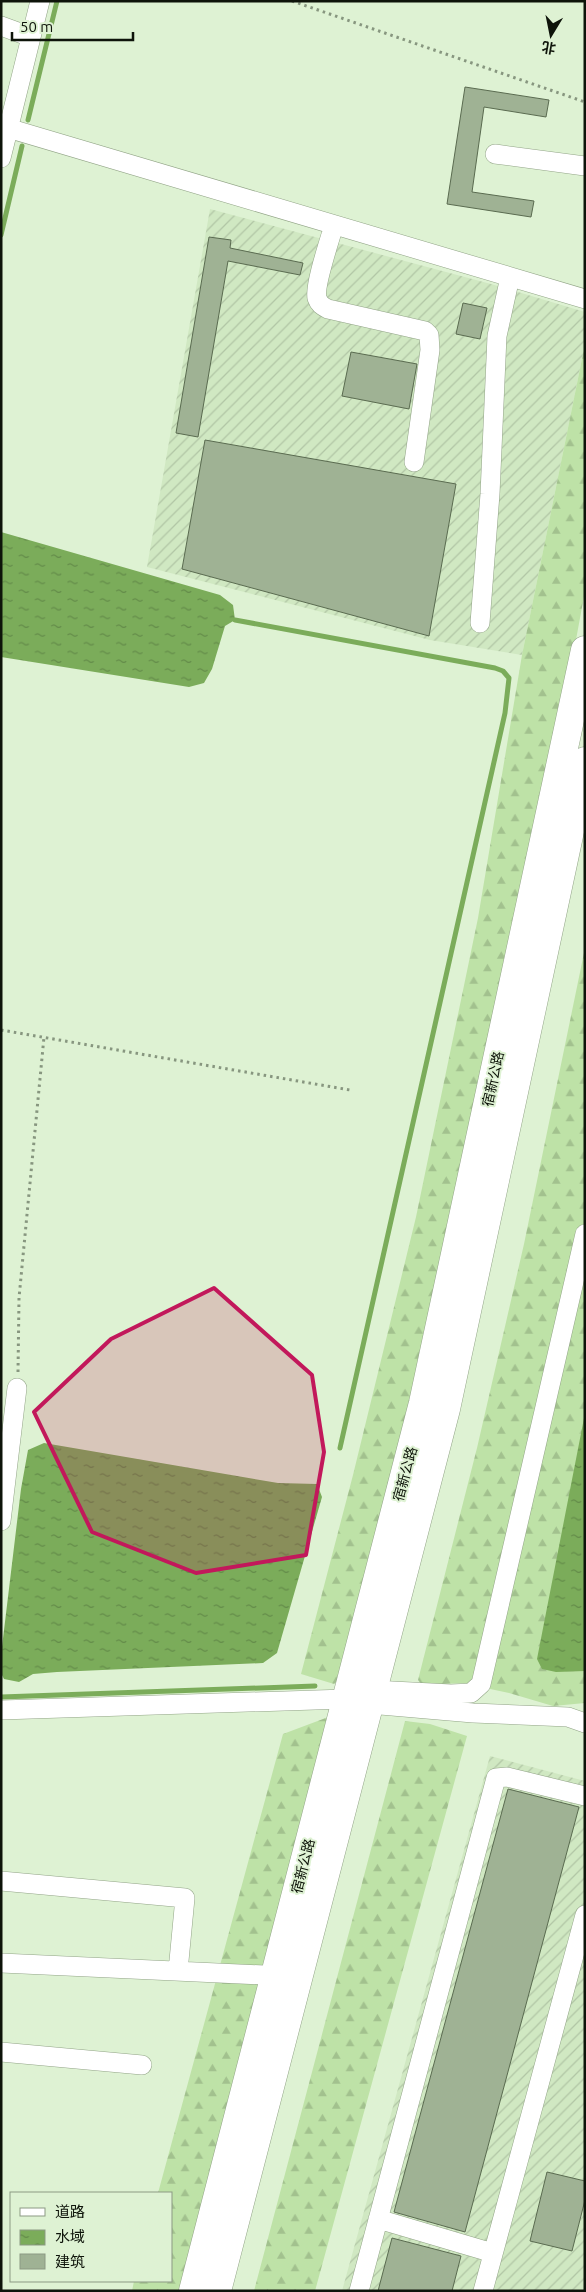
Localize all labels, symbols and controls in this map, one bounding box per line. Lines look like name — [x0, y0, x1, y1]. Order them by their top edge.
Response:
scale bar — [12, 10, 134, 42]
north arrow — [526, 10, 576, 60]
text: 50 m — [20, 18, 53, 35]
text: 北 — [540, 39, 557, 57]
street label: 宿新公路 — [479, 1050, 507, 1108]
street label: 宿新公路 — [390, 1445, 420, 1503]
street label: 宿新公路 — [288, 1837, 318, 1895]
legend — [10, 2192, 172, 2282]
text: 道路 — [55, 2203, 85, 2220]
text: 水域 — [55, 2228, 85, 2245]
text: 建筑 — [55, 2253, 85, 2270]

